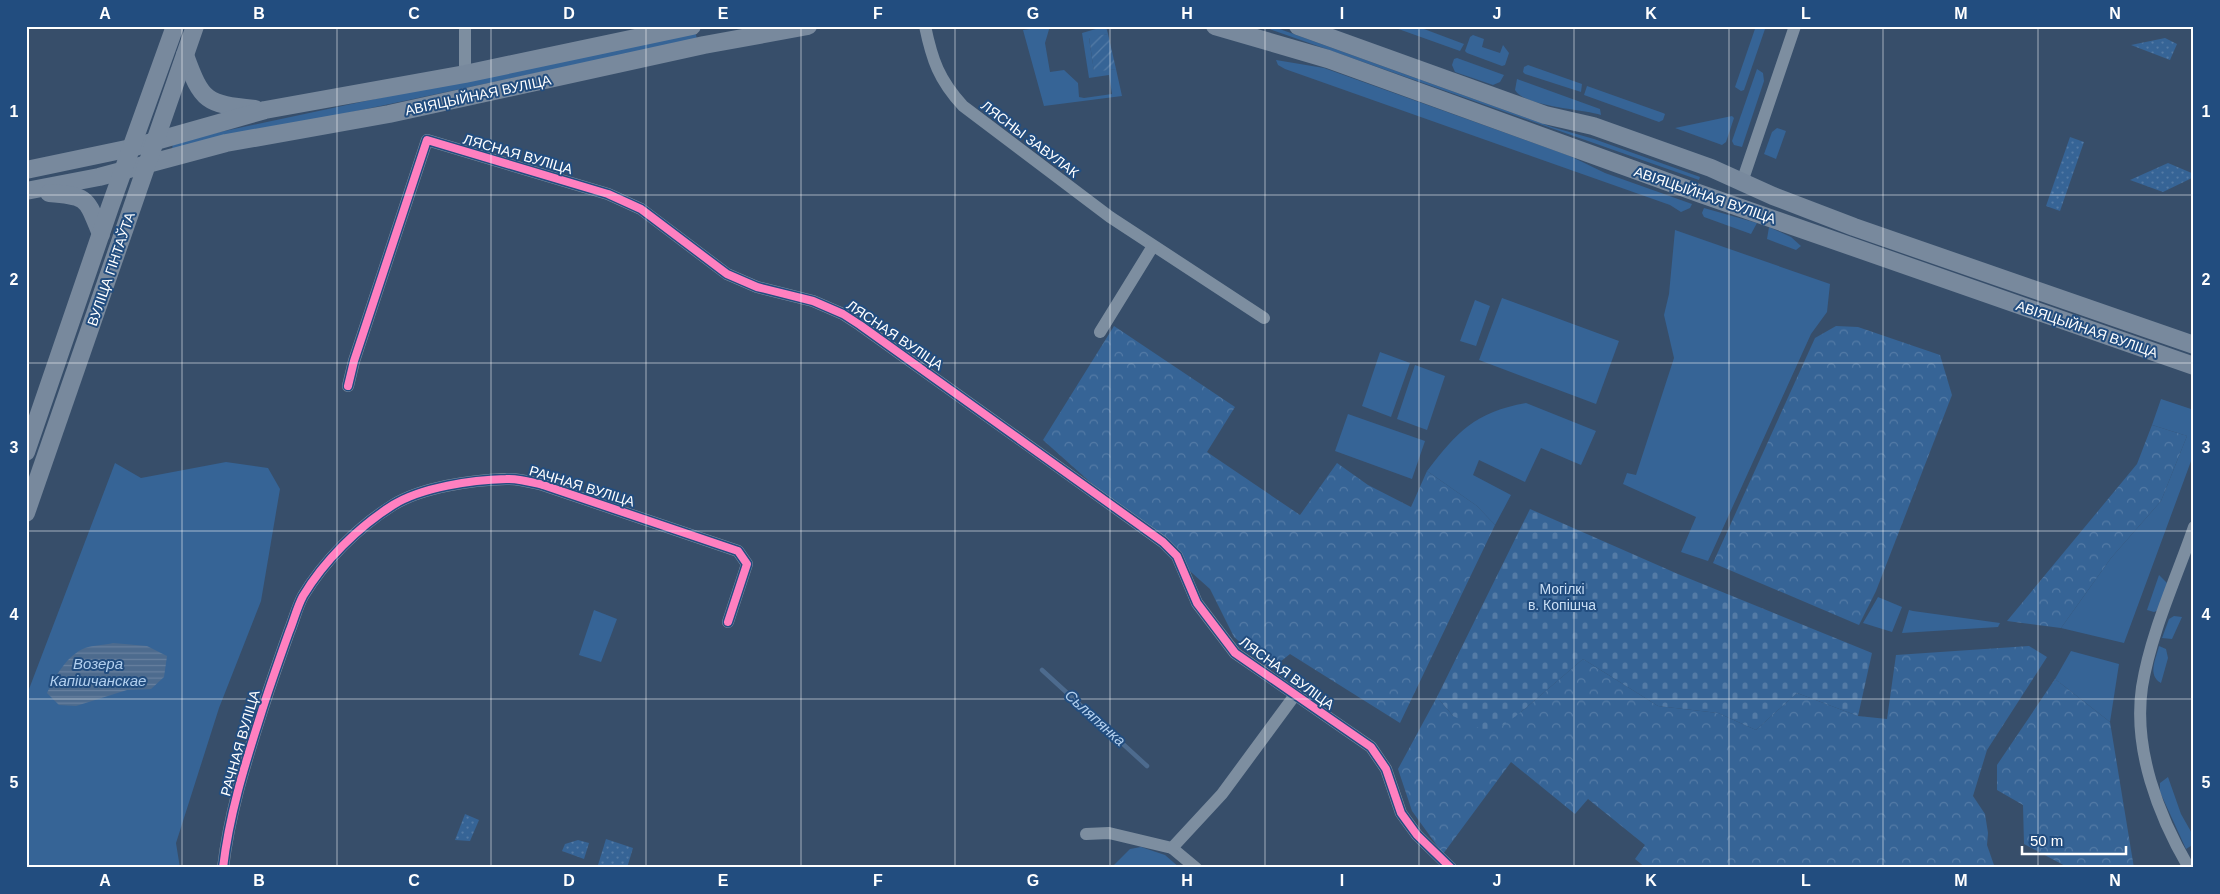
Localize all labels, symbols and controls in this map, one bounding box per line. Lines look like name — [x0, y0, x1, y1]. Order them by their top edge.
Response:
text: A — [99, 5, 111, 22]
text: B — [253, 5, 265, 22]
text: C — [408, 5, 420, 22]
text: D — [563, 5, 575, 22]
text: E — [718, 5, 729, 22]
text: F — [873, 5, 883, 22]
text: G — [1027, 5, 1039, 22]
text: H — [1181, 5, 1193, 22]
text: I — [1340, 5, 1344, 22]
text: J — [1493, 5, 1501, 22]
text: K — [1645, 5, 1657, 22]
text: L — [1801, 5, 1811, 22]
text: M — [1954, 5, 1968, 22]
text: N — [2109, 5, 2121, 22]
street label: АВІЯЦЫЙНАЯ ВУЛІЦА — [403, 71, 553, 118]
street label: ЛЯСНЫ ЗАВУЛАК — [978, 97, 1082, 181]
text: 1 — [10, 103, 19, 120]
text: 1 — [2202, 103, 2211, 120]
street label: ЛЯСНАЯ ВУЛІЦА — [462, 131, 575, 177]
street label: АВІЯЦЫЙНАЯ ВУЛІЦА — [1632, 162, 1779, 227]
street label: ВУЛІЦА ГІНТАЎТА — [83, 209, 138, 328]
text: 2 — [10, 271, 19, 288]
text: 2 — [2202, 271, 2211, 288]
street label: АВІЯЦЫЙНАЯ ВУЛІЦА — [2014, 296, 2161, 361]
street label: ЛЯСНАЯ ВУЛІЦА — [844, 297, 947, 374]
text: 3 — [10, 439, 19, 456]
text: 3 — [2202, 439, 2211, 456]
street label: РАЧНАЯ ВУЛІЦА — [527, 462, 637, 510]
park label: Могілкі в. Копішча — [1528, 581, 1596, 613]
text: 4 — [10, 606, 19, 623]
text: 4 — [2202, 606, 2211, 623]
street label: ЛЯСНАЯ ВУЛІЦА — [1237, 633, 1338, 713]
water label: Возера Капішчанскае — [50, 655, 146, 689]
water label: Сьляпянка — [1062, 686, 1129, 749]
street label: РАЧНАЯ ВУЛІЦА — [217, 688, 263, 798]
text: 5 — [10, 774, 19, 791]
text: 5 — [2202, 774, 2211, 791]
scale bar — [2022, 824, 2126, 856]
text: 50 m — [2030, 832, 2063, 849]
text: A — [99, 872, 111, 889]
text: B — [253, 872, 265, 889]
text: C — [408, 872, 420, 889]
text: D — [563, 872, 575, 889]
text: E — [718, 872, 729, 889]
text: F — [873, 872, 883, 889]
text: G — [1027, 872, 1039, 889]
text: H — [1181, 872, 1193, 889]
text: I — [1340, 872, 1344, 889]
text: J — [1493, 872, 1501, 889]
text: K — [1645, 872, 1657, 889]
text: L — [1801, 872, 1811, 889]
text: M — [1954, 872, 1968, 889]
text: N — [2109, 872, 2121, 889]

